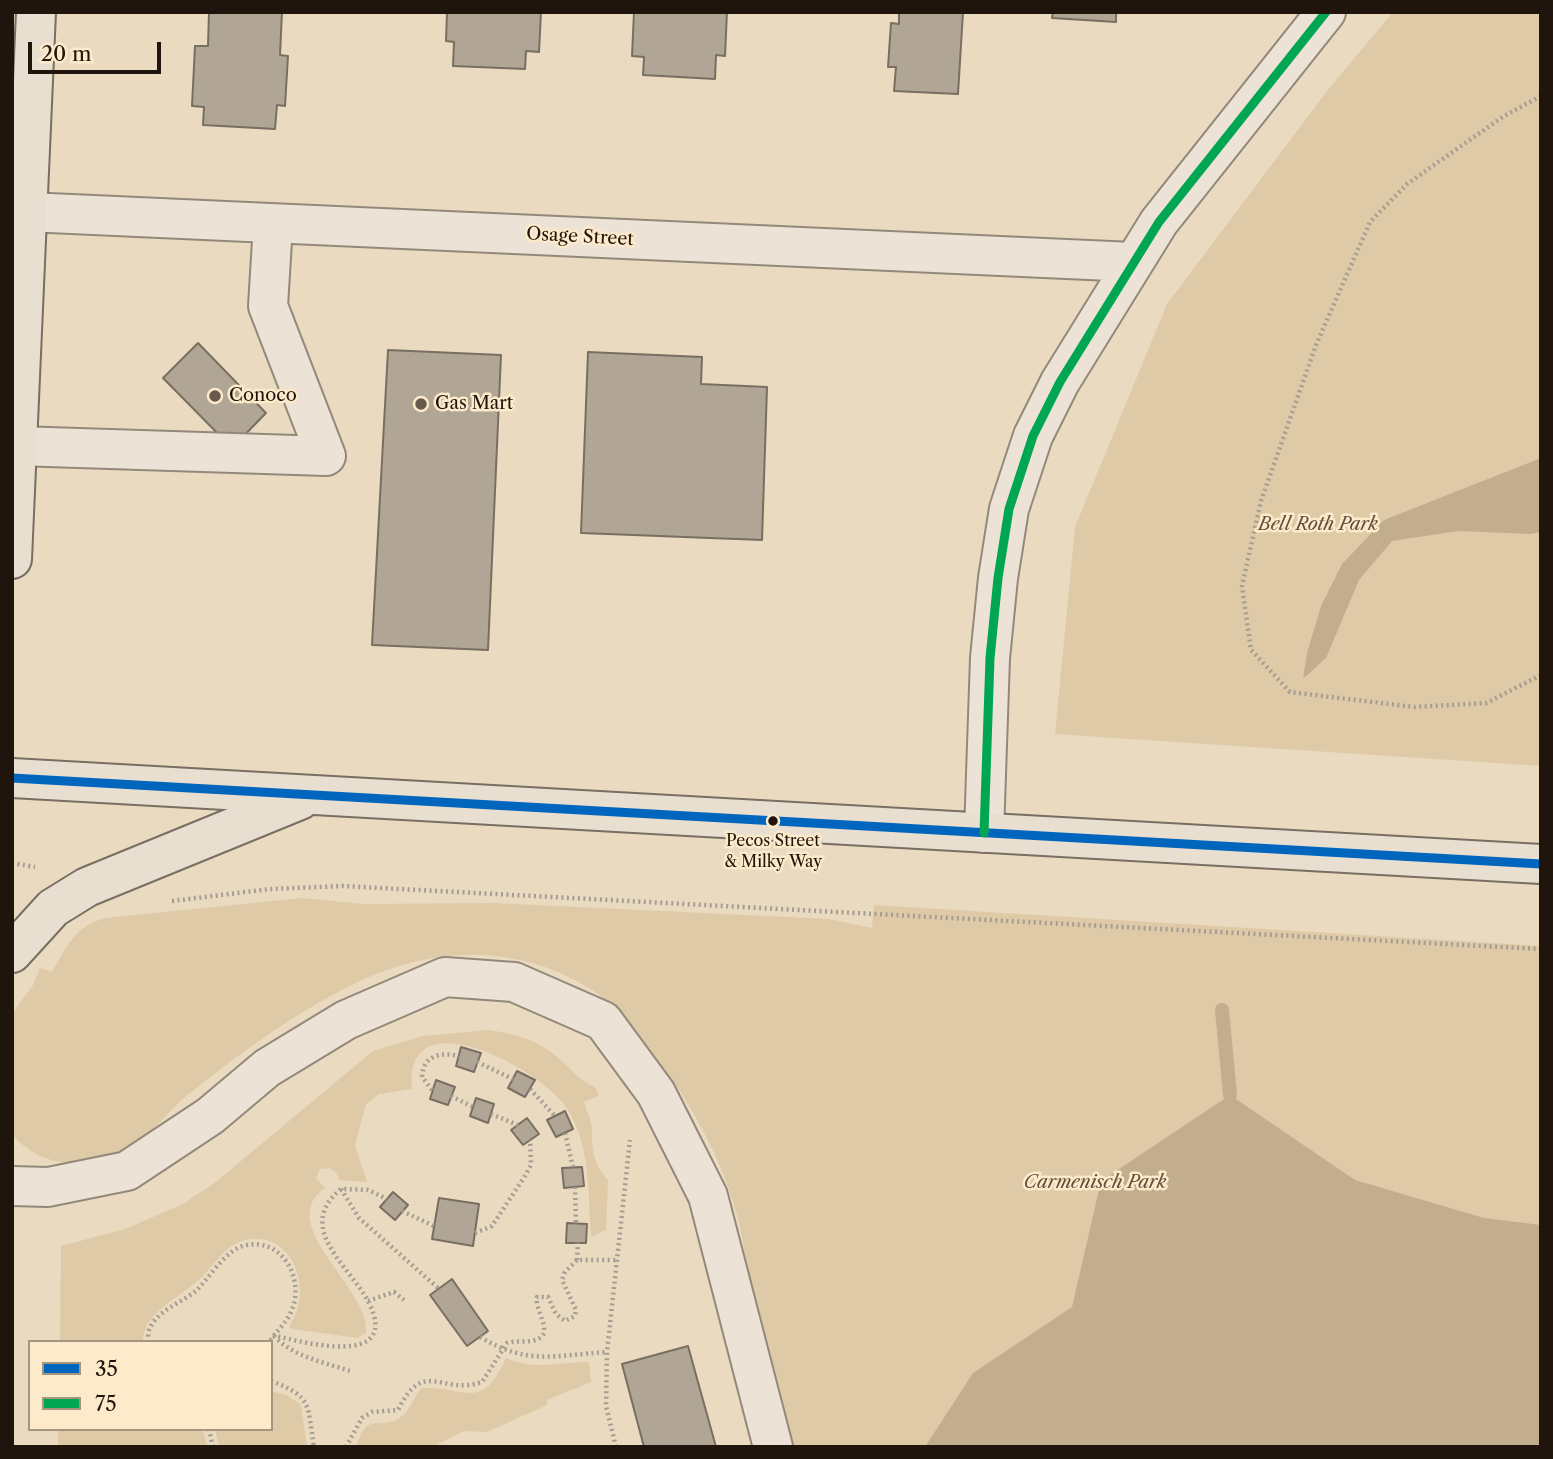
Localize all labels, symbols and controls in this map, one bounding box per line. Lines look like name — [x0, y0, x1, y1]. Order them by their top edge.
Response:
scale bar — [32, 28, 164, 72]
text: 20 m — [41, 41, 92, 66]
street label: Osage Street — [526, 223, 634, 251]
place label: Conoco — [229, 385, 297, 407]
marker: Conoco — [207, 388, 223, 404]
place label: Gas Mart — [435, 393, 513, 415]
marker: Gas Mart — [413, 396, 429, 412]
park label: Bell Roth Park — [1258, 514, 1378, 536]
marker: Pecos Street & Milky Way — [766, 814, 780, 828]
place label: Pecos Street & Milky Way — [724, 831, 822, 869]
park label: Carmenisch Park — [1024, 1172, 1166, 1194]
legend — [28, 1340, 273, 1431]
text: 35 — [95, 1356, 118, 1381]
text: 75 — [95, 1391, 117, 1416]

